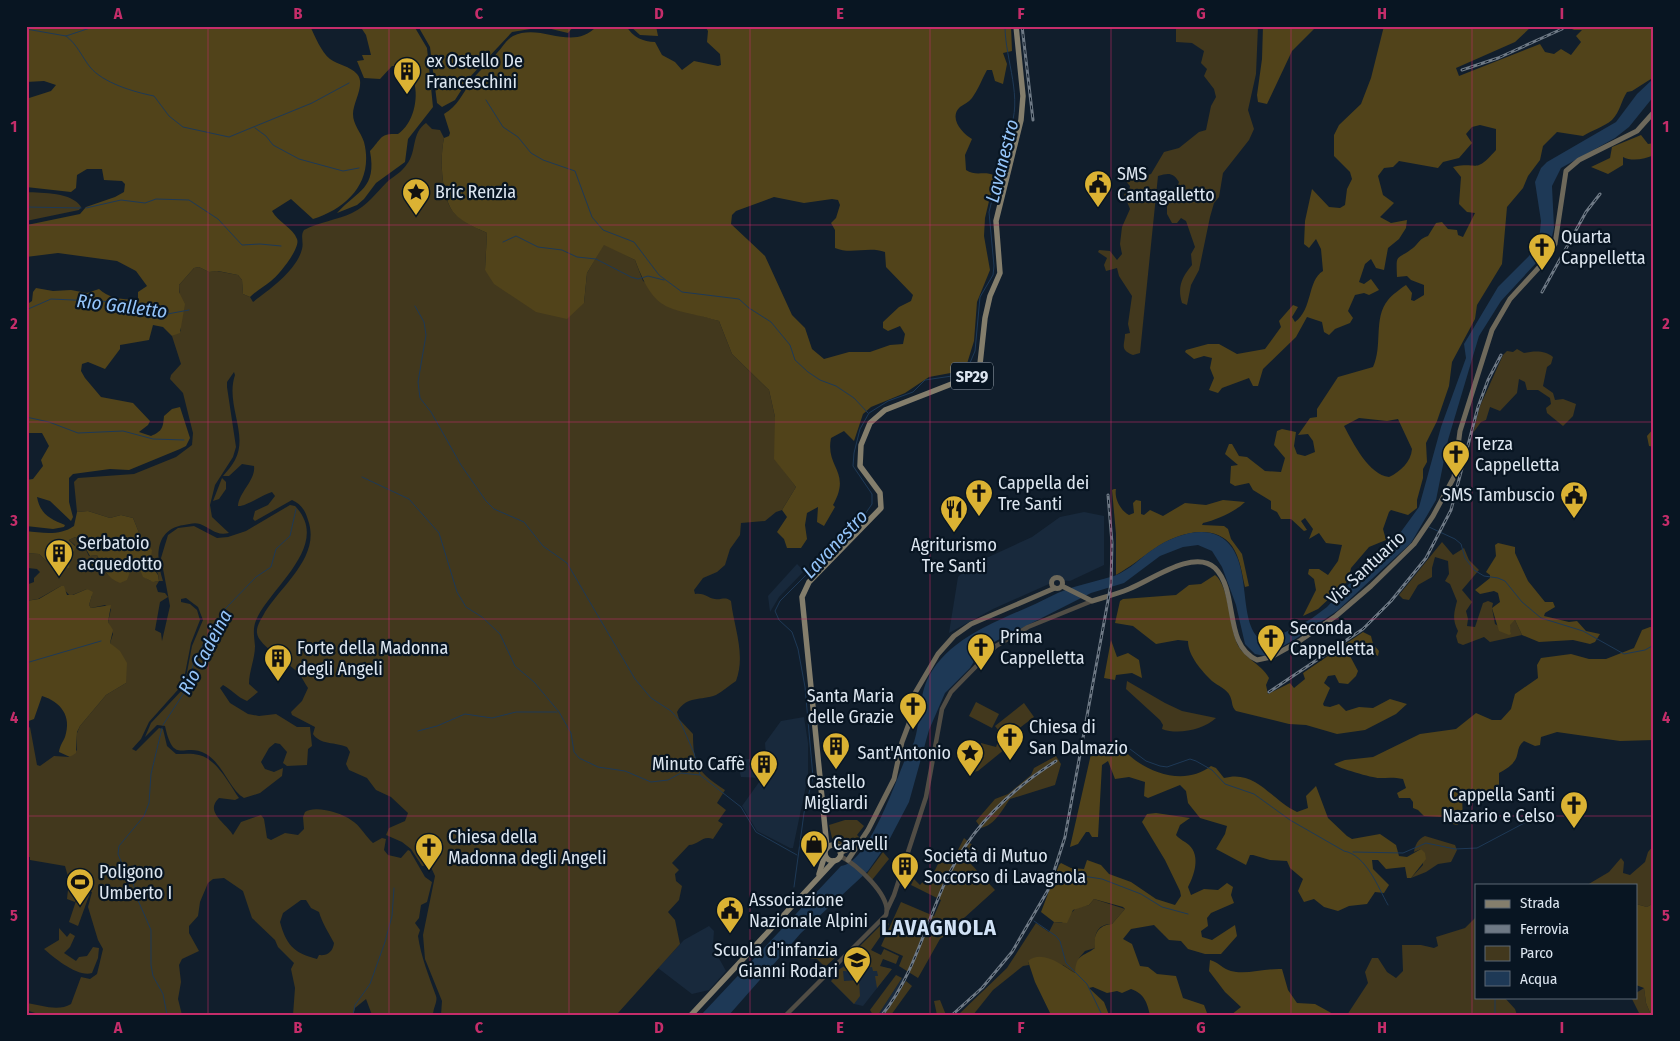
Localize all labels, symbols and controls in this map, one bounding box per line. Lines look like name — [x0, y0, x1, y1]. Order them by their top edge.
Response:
text: A — [113, 4, 123, 23]
text: B — [294, 4, 303, 23]
text: C — [475, 4, 484, 23]
text: D — [654, 4, 664, 23]
text: E — [836, 4, 844, 23]
text: F — [1017, 4, 1025, 23]
text: G — [1196, 4, 1206, 23]
text: H — [1377, 4, 1387, 23]
text: I — [1560, 4, 1564, 23]
place label: ex Ostello De Franceschini — [426, 50, 523, 93]
building icon: ex Ostello De Franceschini — [392, 56, 422, 95]
text: 1 — [11, 117, 17, 136]
water label: Lavanestro — [981, 117, 1023, 205]
text: 1 — [1663, 117, 1669, 136]
place label: SMS Cantagalletto — [1117, 163, 1215, 206]
public building icon: SMS Cantagalletto — [1083, 169, 1113, 208]
place icon: Bric Renzia — [401, 177, 431, 216]
place label: Bric Renzia — [435, 181, 516, 203]
place label: Quarta Cappelletta — [1561, 226, 1646, 269]
church icon: Quarta Cappelletta — [1527, 232, 1557, 271]
water label: Rio Galletto — [75, 289, 169, 323]
text: 2 — [9, 314, 18, 333]
text: 2 — [1661, 314, 1670, 333]
road number: SP29 — [951, 362, 993, 390]
place label: Terza Cappelletta — [1475, 433, 1560, 476]
church icon: Terza Cappelletta — [1441, 439, 1471, 478]
place label: Cappella dei Tre Santi — [998, 472, 1089, 515]
church icon: Cappella dei Tre Santi — [964, 478, 994, 517]
public building icon: SMS Tambuscio — [1559, 480, 1589, 519]
place label: SMS Tambuscio — [1442, 484, 1555, 506]
restaurant icon: Agriturismo Tre Santi — [939, 494, 969, 533]
water label: Lavanestro — [798, 505, 872, 583]
text: 3 — [9, 511, 18, 530]
text: 3 — [1661, 511, 1670, 530]
street label: Via Santuario — [1323, 526, 1409, 610]
place label: Serbatoio acquedotto — [78, 532, 162, 575]
place label: Agriturismo Tre Santi — [911, 534, 997, 577]
building icon: Serbatoio acquedotto — [44, 538, 74, 577]
water label: Rio Cadeina — [173, 606, 237, 698]
place label: Seconda Cappelletta — [1290, 617, 1375, 660]
church icon: Seconda Cappelletta — [1256, 623, 1286, 662]
place label: Prima Cappelletta — [1000, 626, 1085, 669]
church icon: Prima Cappelletta — [966, 632, 996, 671]
place label: Forte della Madonna degli Angeli — [297, 637, 448, 680]
building icon: Forte della Madonna degli Angeli — [263, 643, 293, 682]
place label: Santa Maria delle Grazie — [807, 685, 894, 728]
church icon: Santa Maria delle Grazie — [898, 691, 928, 730]
text: 4 — [10, 708, 18, 727]
text: 4 — [1662, 708, 1670, 727]
place label: Chiesa di San Dalmazio — [1029, 716, 1128, 759]
church icon: Chiesa di San Dalmazio — [995, 722, 1025, 761]
building icon: Castello Migliardi — [821, 731, 851, 770]
place icon: Sant'Antonio — [955, 738, 985, 777]
place label: Sant'Antonio — [858, 742, 951, 764]
building icon: Minuto Caffè — [749, 749, 779, 788]
place label: Minuto Caffè — [652, 753, 745, 775]
place label: Castello Migliardi — [804, 771, 868, 814]
place label: Cappella Santi Nazario e Celso — [1442, 784, 1555, 827]
church icon: Cappella Santi Nazario e Celso — [1559, 790, 1589, 829]
place label: Chiesa della Madonna degli Angeli — [448, 826, 607, 869]
shop icon: Carvelli — [799, 829, 829, 868]
church icon: Chiesa della Madonna degli Angeli — [414, 832, 444, 871]
place label: Carvelli — [833, 833, 888, 855]
place label: Società di Mutuo Soccorso di Lavagnola — [924, 845, 1086, 888]
building icon: Società di Mutuo Soccorso di Lavagnola — [890, 851, 920, 890]
place label: Poligono Umberto I — [99, 861, 172, 904]
sports icon: Poligono Umberto I — [65, 867, 95, 906]
legend — [1475, 884, 1638, 998]
place label: Associazione Nazionale Alpini — [749, 889, 868, 932]
text: Strada — [1520, 894, 1560, 912]
public building icon: Associazione Nazionale Alpini — [715, 895, 745, 934]
text: 5 — [10, 906, 18, 925]
text: 5 — [1662, 906, 1670, 925]
district label: LAVAGNOLA — [881, 914, 997, 941]
text: Ferrovia — [1520, 920, 1569, 938]
place label: Scuola d'infanzia Gianni Rodari — [714, 939, 838, 982]
text: Parco — [1520, 944, 1553, 962]
school or university icon: Scuola d'infanzia Gianni Rodari — [842, 945, 872, 984]
text: Acqua — [1520, 970, 1557, 988]
text: A — [113, 1018, 123, 1037]
text: B — [294, 1018, 303, 1037]
text: C — [475, 1018, 484, 1037]
text: D — [654, 1018, 664, 1037]
text: E — [836, 1018, 844, 1037]
text: F — [1017, 1018, 1025, 1037]
text: G — [1196, 1018, 1206, 1037]
text: H — [1377, 1018, 1387, 1037]
text: I — [1560, 1018, 1564, 1037]

